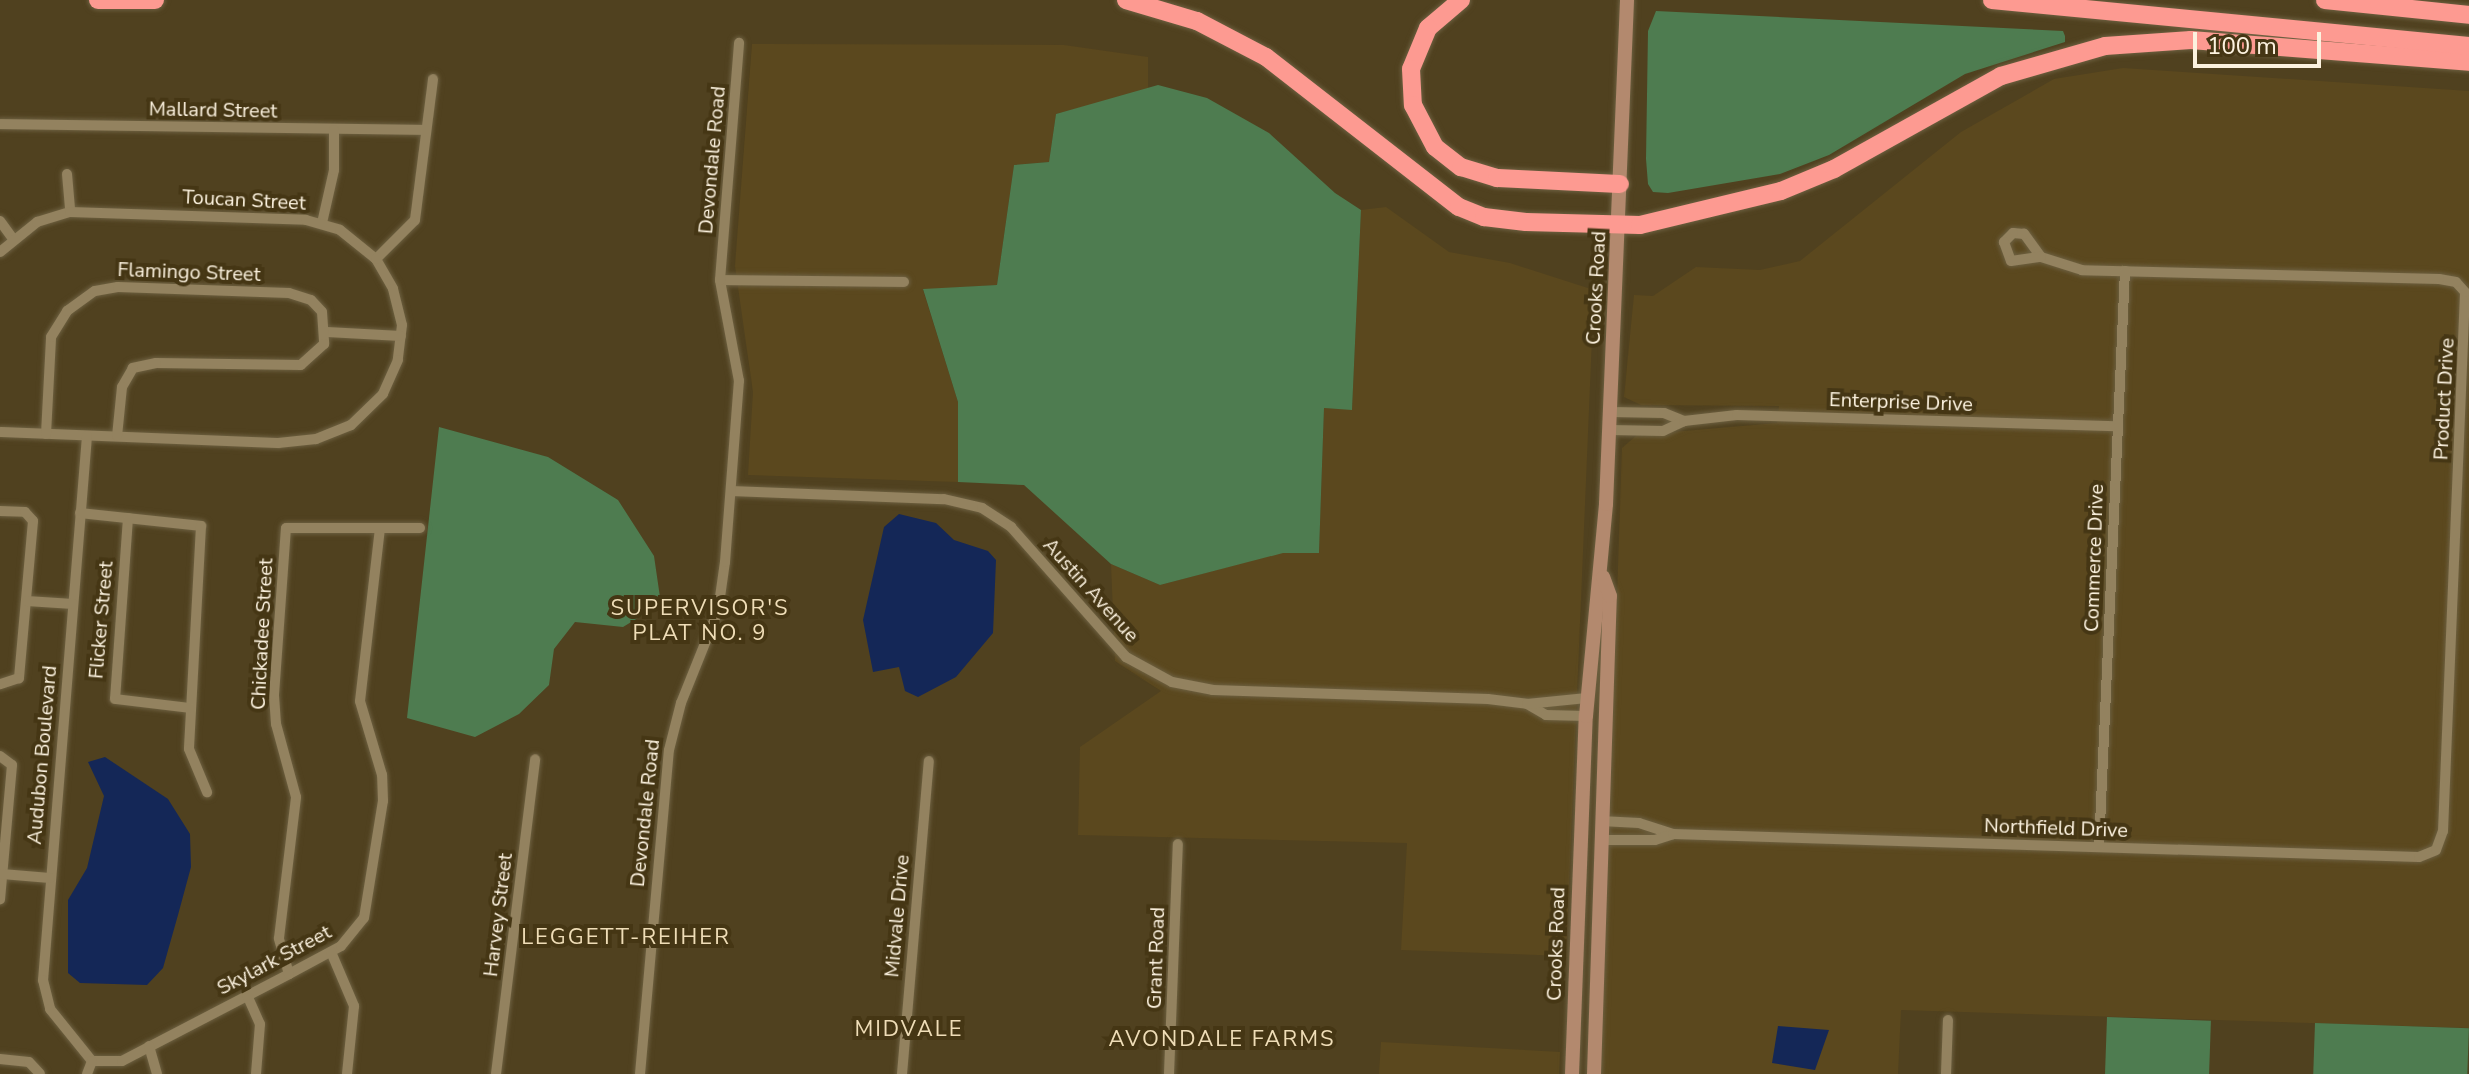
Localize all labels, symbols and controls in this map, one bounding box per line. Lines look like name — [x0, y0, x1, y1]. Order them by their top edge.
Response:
scale bar — [2197, 16, 2325, 66]
text: 100 m — [2207, 30, 2277, 62]
street label: Devondale Road — [694, 85, 730, 235]
street label: Mallard Street — [149, 97, 277, 123]
street label: Toucan Street — [182, 185, 306, 215]
street label: Crooks Road — [1581, 231, 1611, 345]
street label: Flamingo Street — [117, 258, 261, 286]
street label: Product Drive — [2429, 337, 2459, 461]
street label: Enterprise Drive — [1829, 387, 1973, 417]
street label: Commerce Drive — [2079, 484, 2109, 632]
street label: Austin Avenue — [1038, 533, 1144, 647]
street label: Chickadee Street — [246, 558, 278, 710]
street label: Flicker Street — [84, 560, 118, 680]
district label: SUPERVISOR'S PLAT NO. 9 — [610, 595, 790, 646]
street label: Audubon Boulevard — [22, 665, 62, 845]
street label: Devondale Road — [625, 738, 665, 888]
street label: Northfield Drive — [1984, 813, 2128, 843]
street label: Harvey Street — [479, 852, 517, 978]
street label: Midvale Drive — [880, 854, 914, 978]
street label: Crooks Road — [1542, 887, 1570, 1001]
street label: Grant Road — [1142, 907, 1170, 1009]
street label: Skylark Street — [213, 920, 335, 1000]
district label: LEGGETT-REIHER — [521, 925, 731, 951]
district label: MIDVALE — [854, 1017, 964, 1043]
district label: AVONDALE FARMS — [1108, 1027, 1336, 1053]

